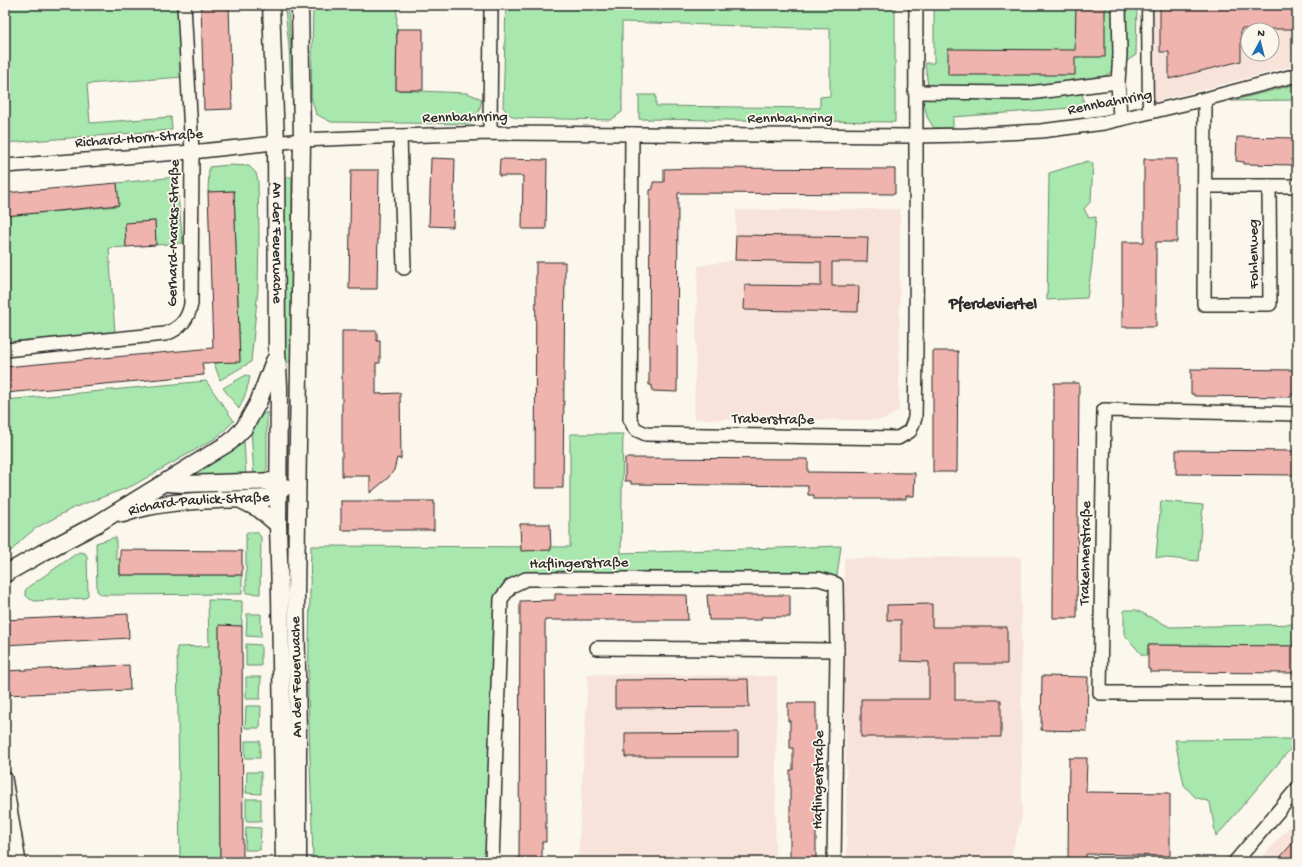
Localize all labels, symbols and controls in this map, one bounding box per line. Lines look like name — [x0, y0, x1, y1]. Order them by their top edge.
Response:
north arrow — [1240, 22, 1280, 62]
text: N — [1257, 28, 1265, 40]
street label: Rennbahnring — [1066, 86, 1154, 120]
street label: Rennbahnring — [422, 108, 508, 128]
street label: Rennbahnring — [747, 110, 833, 128]
street label: Richard-Horn-Straße — [74, 126, 204, 152]
street label: Gerhard-Marcks-Straße — [164, 159, 184, 307]
street label: An der Feuerwache — [267, 182, 286, 304]
street label: Fohlenweg — [1245, 219, 1263, 290]
district label: Pferdeviertel — [948, 295, 1037, 315]
street label: Traberstraße — [731, 410, 815, 430]
street label: Richard-Paulick-Straße — [126, 489, 270, 521]
street label: Trakehnerstraße — [1076, 500, 1096, 606]
street label: Haflingerstraße — [529, 554, 629, 574]
street label: An der Feuerwache — [287, 616, 307, 738]
street label: Haflingerstraße — [809, 730, 829, 830]

